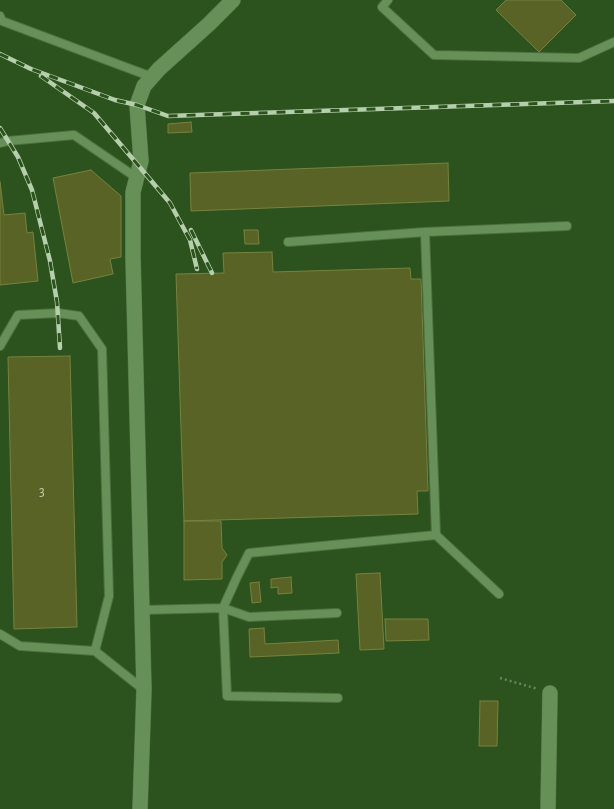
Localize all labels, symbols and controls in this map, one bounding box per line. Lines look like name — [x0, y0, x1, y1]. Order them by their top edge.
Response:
house number: 3 — [39, 484, 45, 500]

